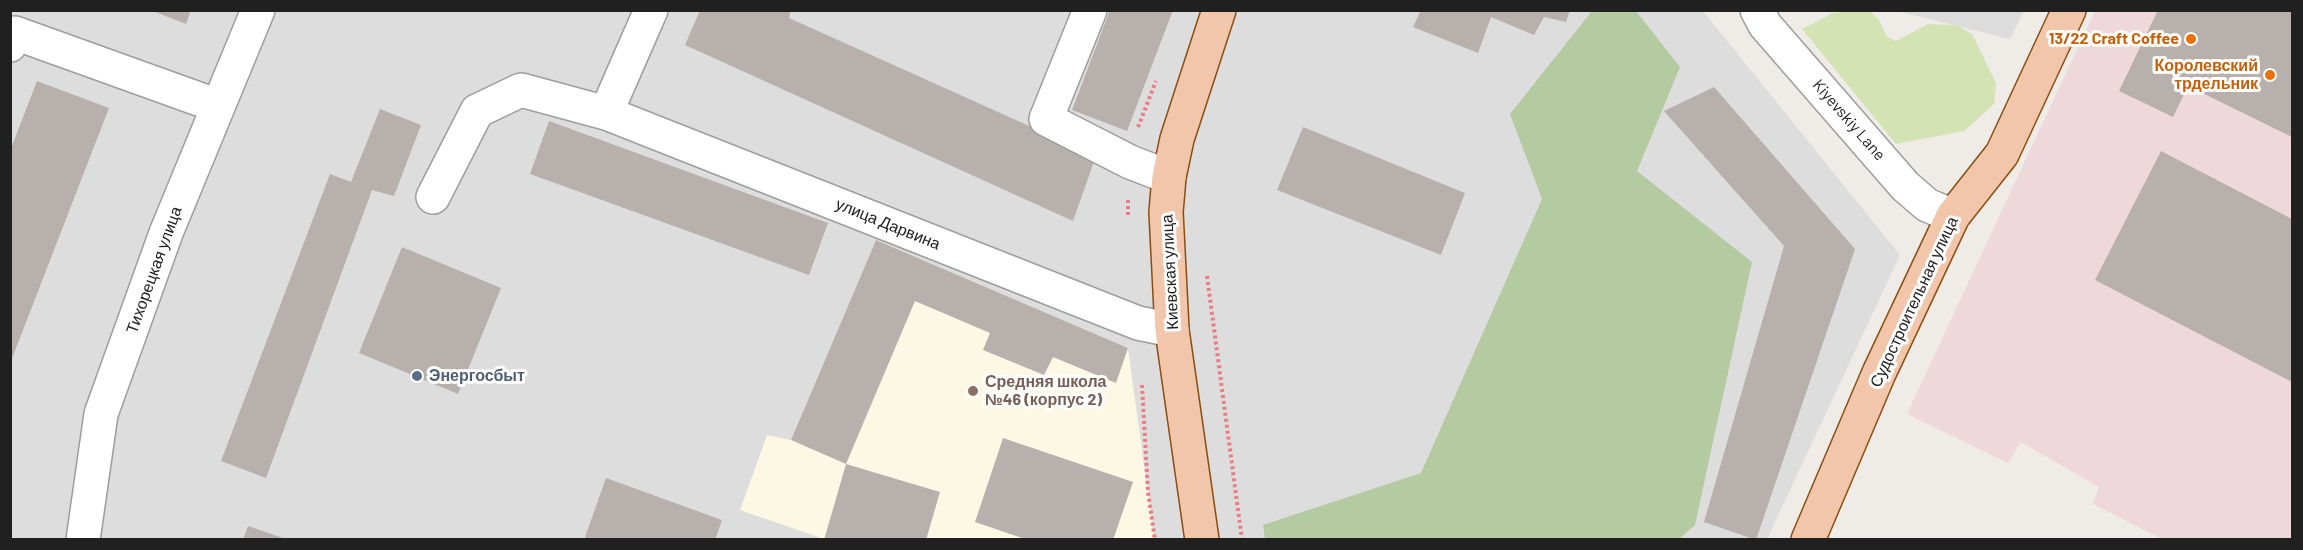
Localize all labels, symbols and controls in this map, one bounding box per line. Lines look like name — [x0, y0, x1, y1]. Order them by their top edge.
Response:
place label: 13/22 Craft Coffee — [2049, 29, 2179, 49]
marker: 13/22 Craft Coffee — [2184, 32, 2198, 46]
place label: Королевский трдельник — [2154, 56, 2258, 94]
marker: Королевский трдельник — [2263, 68, 2277, 82]
street label: Kiyevskiy Lane — [1809, 76, 1889, 164]
street label: улица Дарвина — [833, 194, 943, 254]
street label: Тихорецкая улица — [122, 204, 186, 336]
street label: Киевская улица — [1157, 214, 1183, 330]
street label: Судостроительная улица — [1866, 214, 1962, 390]
place label: Энергосбыт — [429, 366, 525, 386]
marker: Энергосбыт — [410, 369, 424, 383]
place label: Средняя школа №46 (корпус 2) — [985, 372, 1106, 410]
marker: Средняя школа №46 (корпус 2) — [966, 384, 980, 398]

